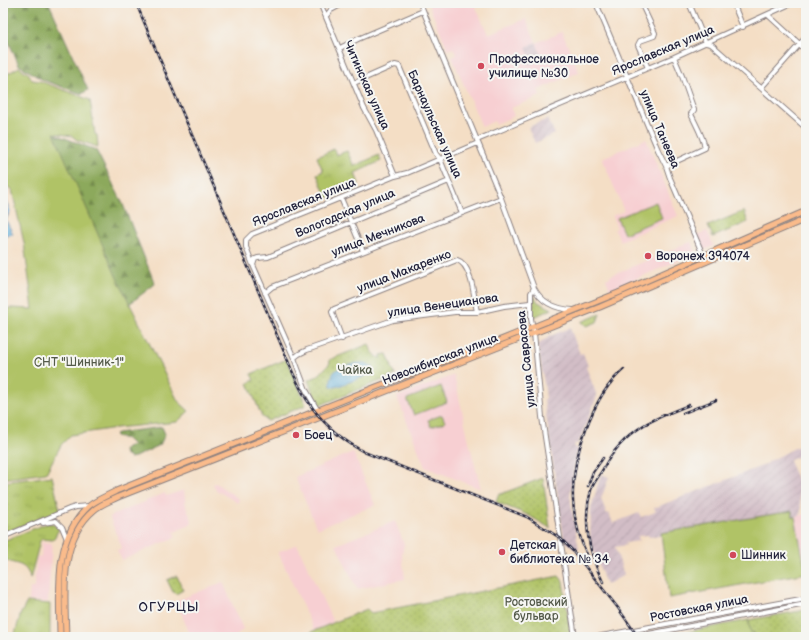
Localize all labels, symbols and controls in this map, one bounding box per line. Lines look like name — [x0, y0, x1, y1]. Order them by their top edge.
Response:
street label: Ярославская улица — [610, 22, 717, 79]
street label: Читинская улица — [340, 38, 393, 132]
place label: Профессиональное училище №30 — [489, 52, 599, 81]
marker: Профессиональное училище №30 — [476, 61, 486, 71]
street label: Барнаульская улица — [404, 68, 465, 181]
street label: улица Танеева — [636, 88, 683, 171]
street label: Ярославская улица — [250, 175, 358, 230]
street label: Вологодская улица — [293, 186, 397, 241]
street label: улица Мечникова — [329, 211, 427, 260]
street label: улица Макаренко — [355, 247, 453, 296]
place label: Воронеж 394074 — [656, 249, 751, 264]
marker: Воронеж 394074 — [643, 251, 653, 261]
street label: улица Венецианова — [387, 290, 499, 321]
street label: улица Саврасова — [514, 310, 539, 408]
street label: Новосибирская улица — [380, 330, 500, 388]
park label: СНТ "Шинник-1" — [34, 355, 124, 370]
park label: Чайка — [337, 363, 373, 378]
place label: Боец — [304, 428, 332, 443]
marker: Боец — [291, 430, 301, 440]
place label: Детская библиотека № 34 — [510, 538, 610, 567]
marker: Детская библиотека № 34 — [497, 547, 507, 557]
place label: Шинник — [741, 548, 787, 563]
marker: Шинник — [728, 550, 738, 560]
street label: Ростовская улица — [649, 592, 750, 625]
park label: Ростовский бульвар — [504, 595, 568, 624]
district label: ОГУРЦЫ — [139, 599, 199, 615]

